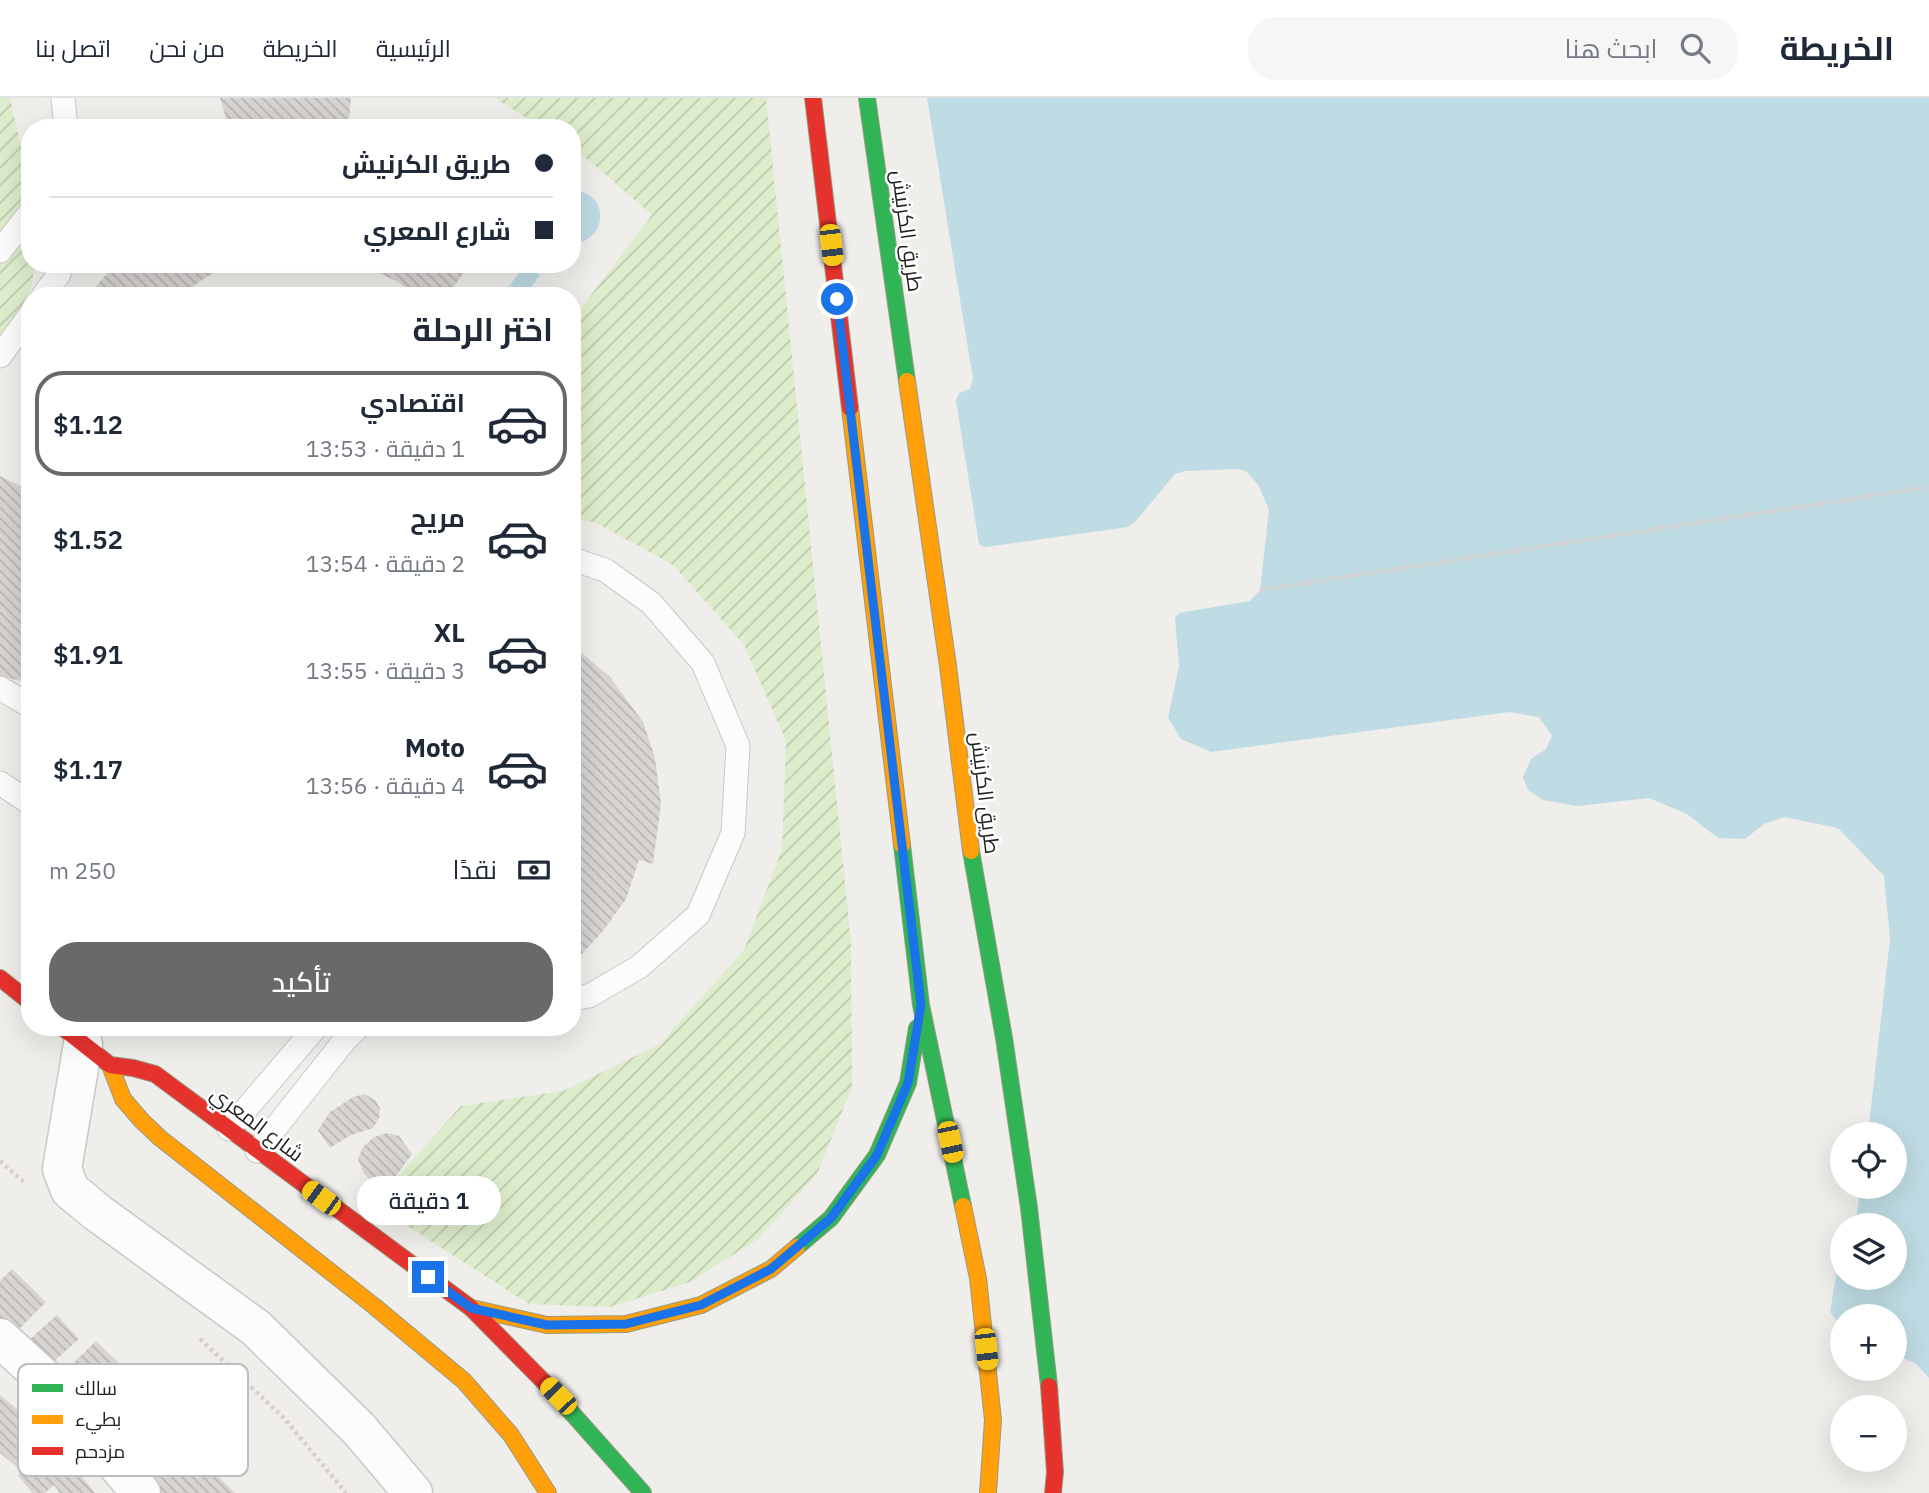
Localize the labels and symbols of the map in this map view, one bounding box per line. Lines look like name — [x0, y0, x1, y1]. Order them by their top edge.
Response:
street label: طريق الكرنيش — [886, 168, 930, 293]
car — [819, 223, 844, 267]
route start — [821, 283, 853, 315]
street label: طريق الكرنيش — [965, 730, 1007, 855]
street label: شارع المعري — [204, 1079, 310, 1170]
car — [936, 1119, 965, 1165]
callout: 1 دقيقة — [356, 1176, 500, 1224]
car — [298, 1177, 345, 1219]
route end — [412, 1261, 444, 1293]
car — [974, 1327, 999, 1371]
legend — [18, 1364, 248, 1476]
car — [536, 1374, 581, 1418]
text: سالك — [75, 1376, 117, 1400]
text: بطيء — [75, 1407, 121, 1434]
text: مزدحم — [75, 1439, 125, 1465]

